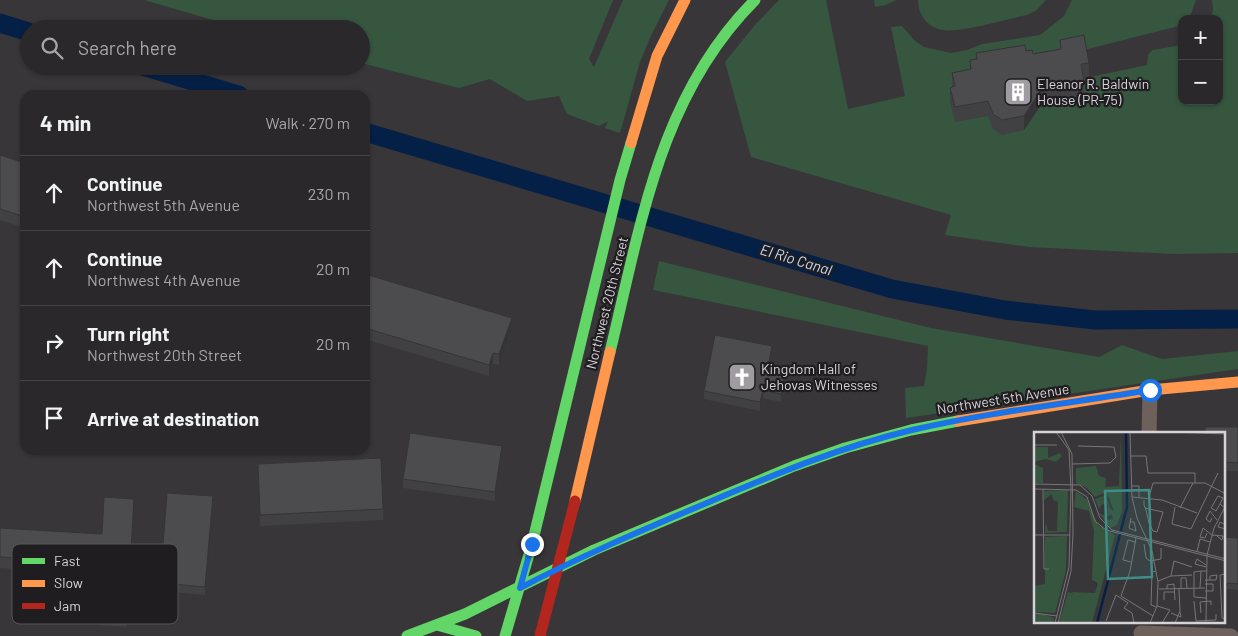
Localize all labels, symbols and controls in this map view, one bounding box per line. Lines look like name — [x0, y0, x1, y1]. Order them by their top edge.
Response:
map controls — [1178, 15, 1223, 105]
button: + — [1178, 15, 1223, 60]
search box — [20, 20, 370, 75]
icon: search — [38, 34, 66, 62]
text: Search here — [78, 36, 177, 59]
button: − — [1178, 60, 1223, 105]
place label: Eleanor R. Baldwin House (PR-75) — [1037, 75, 1149, 108]
building icon: Eleanor R. Baldwin House (PR-75) — [1003, 77, 1033, 107]
text: 4 min — [40, 110, 91, 135]
text: Walk · 270 m — [265, 113, 350, 132]
text: Continue — [87, 172, 163, 195]
icon: ahead — [40, 179, 68, 207]
text: 230 m — [308, 184, 350, 203]
text: Northwest 5th Avenue — [87, 195, 240, 214]
street label: Northwest 20th Street — [582, 235, 631, 371]
water label: El Rio Canal — [758, 240, 835, 279]
text: Continue — [87, 247, 163, 270]
icon: ahead — [40, 254, 68, 282]
text: 20 m — [316, 259, 350, 278]
text: Northwest 4th Avenue — [87, 270, 241, 289]
text: Turn right — [87, 322, 169, 345]
icon: right — [40, 329, 68, 357]
text: 20 m — [316, 334, 350, 353]
text: Northwest 20th Street — [87, 345, 242, 364]
place label: Kingdom Hall of Jehovas Witnesses — [761, 360, 878, 393]
church icon: Kingdom Hall of Jehovas Witnesses — [727, 362, 757, 392]
route start — [1139, 379, 1162, 402]
street label: Northwest 5th Avenue — [935, 380, 1070, 417]
icon: arrive — [40, 404, 68, 432]
text: Arrive at destination — [87, 407, 259, 430]
inset map — [1034, 432, 1226, 624]
route end — [521, 533, 544, 556]
legend — [12, 544, 178, 624]
text: Fast — [54, 552, 80, 569]
text: Slow — [54, 574, 83, 591]
text: Jam — [54, 597, 81, 614]

